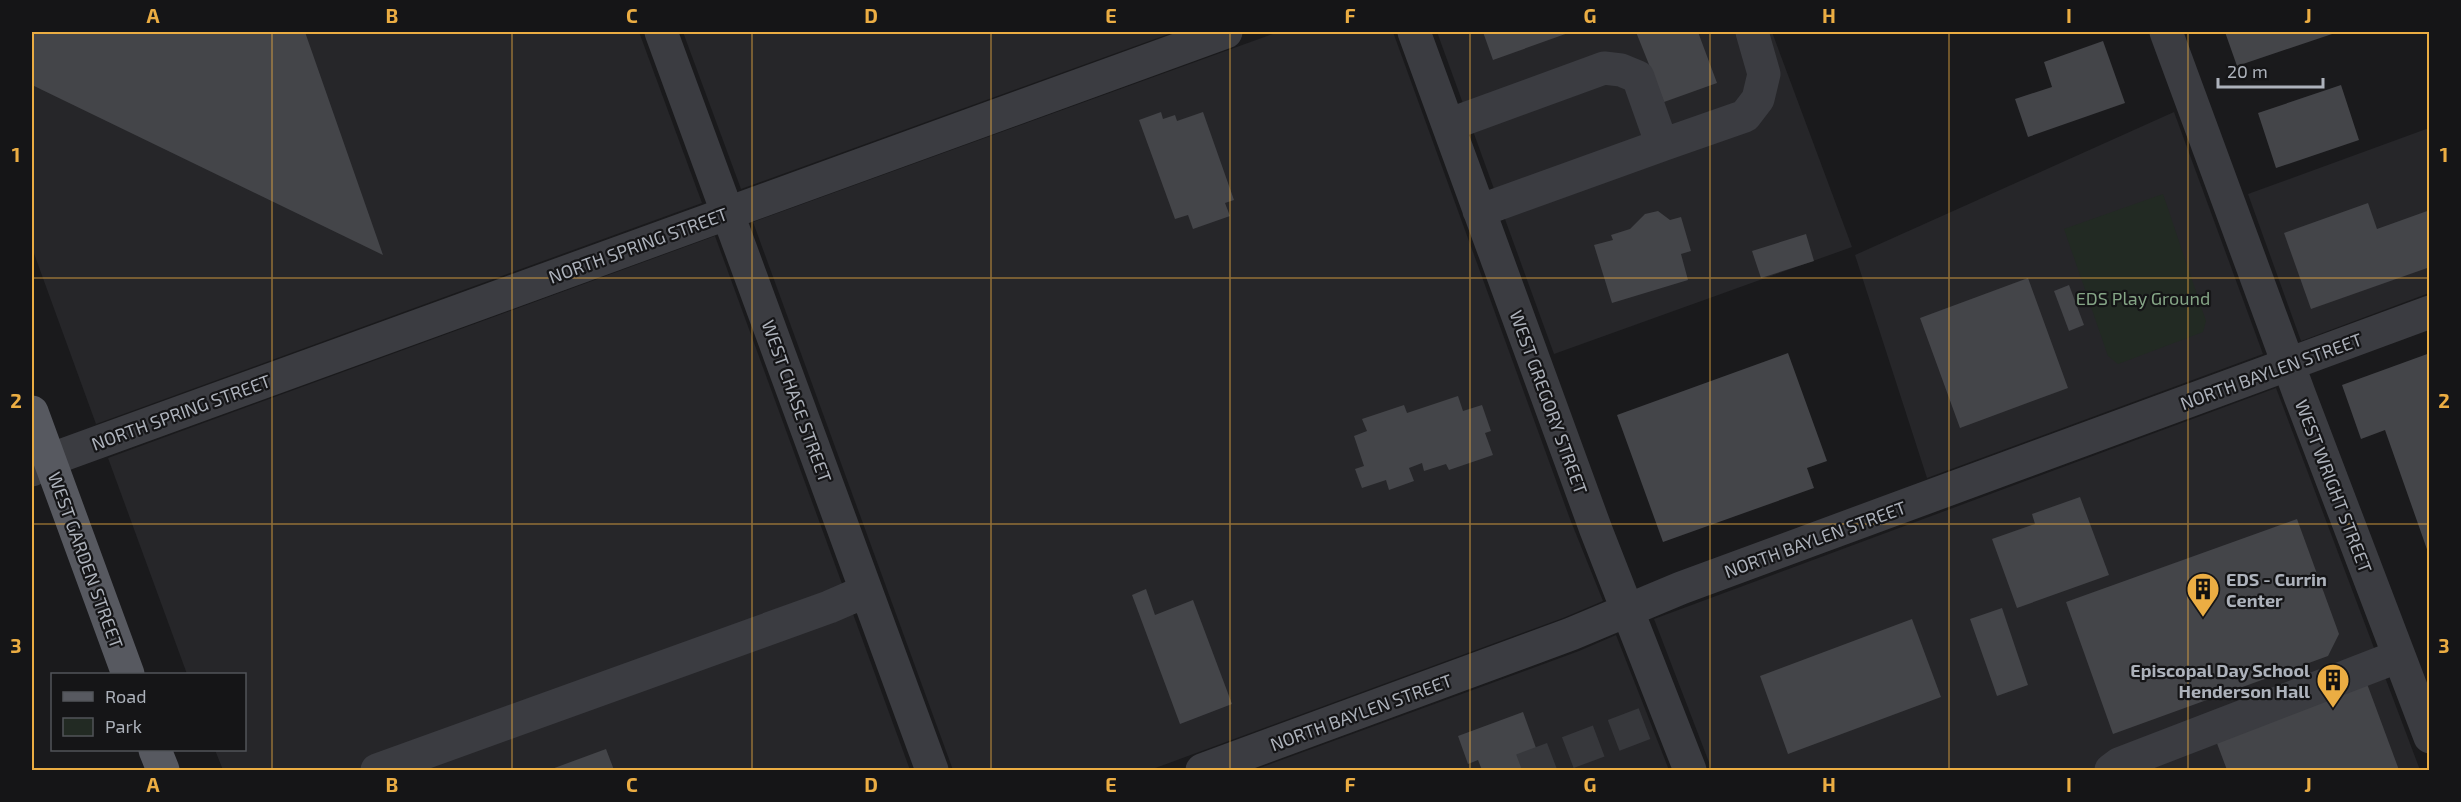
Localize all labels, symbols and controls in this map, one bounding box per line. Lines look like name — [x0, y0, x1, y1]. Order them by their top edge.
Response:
text: A — [146, 3, 160, 27]
text: B — [386, 3, 398, 27]
text: C — [626, 3, 638, 27]
text: D — [864, 3, 878, 27]
text: E — [1105, 3, 1117, 27]
text: F — [1344, 3, 1356, 27]
text: G — [1584, 3, 1596, 27]
text: H — [1822, 3, 1836, 27]
text: I — [2066, 3, 2072, 27]
text: J — [2304, 3, 2312, 27]
scale bar — [2218, 51, 2323, 89]
text: 20 m — [2227, 60, 2268, 82]
text: 1 — [12, 142, 20, 166]
text: 1 — [2440, 142, 2448, 166]
street label: NORTH SPRING STREET — [545, 202, 731, 288]
park label: EDS Play Ground — [2076, 287, 2210, 309]
street label: WEST GREGORY STREET — [1505, 307, 1593, 497]
street label: WEST CHASE STREET — [757, 317, 837, 486]
street label: NORTH BAYLEN STREET — [2177, 328, 2366, 414]
street label: NORTH SPRING STREET — [88, 369, 274, 455]
text: 2 — [10, 388, 22, 412]
text: 2 — [2438, 388, 2450, 412]
street label: WEST WRIGHT STREET — [2291, 396, 2377, 576]
street label: WEST GARDEN STREET — [44, 469, 128, 652]
street label: NORTH BAYLEN STREET — [1721, 496, 1910, 582]
place label: EDS - Currin Center — [2226, 568, 2327, 611]
building icon: EDS - Currin Center — [2185, 571, 2221, 618]
text: 3 — [10, 633, 22, 657]
text: 3 — [2438, 633, 2450, 657]
place label: Episcopal Day School Henderson Hall — [2130, 659, 2310, 702]
building icon: Episcopal Day School Henderson Hall — [2315, 662, 2351, 709]
street label: NORTH BAYLEN STREET — [1267, 669, 1456, 755]
legend — [51, 673, 246, 751]
text: Road — [105, 685, 146, 707]
text: Park — [105, 715, 142, 737]
text: A — [146, 772, 160, 796]
text: B — [386, 772, 398, 796]
text: C — [626, 772, 638, 796]
text: D — [864, 772, 878, 796]
text: E — [1105, 772, 1117, 796]
text: F — [1344, 772, 1356, 796]
text: G — [1584, 772, 1596, 796]
text: H — [1822, 772, 1836, 796]
text: I — [2066, 772, 2072, 796]
text: J — [2304, 772, 2312, 796]

